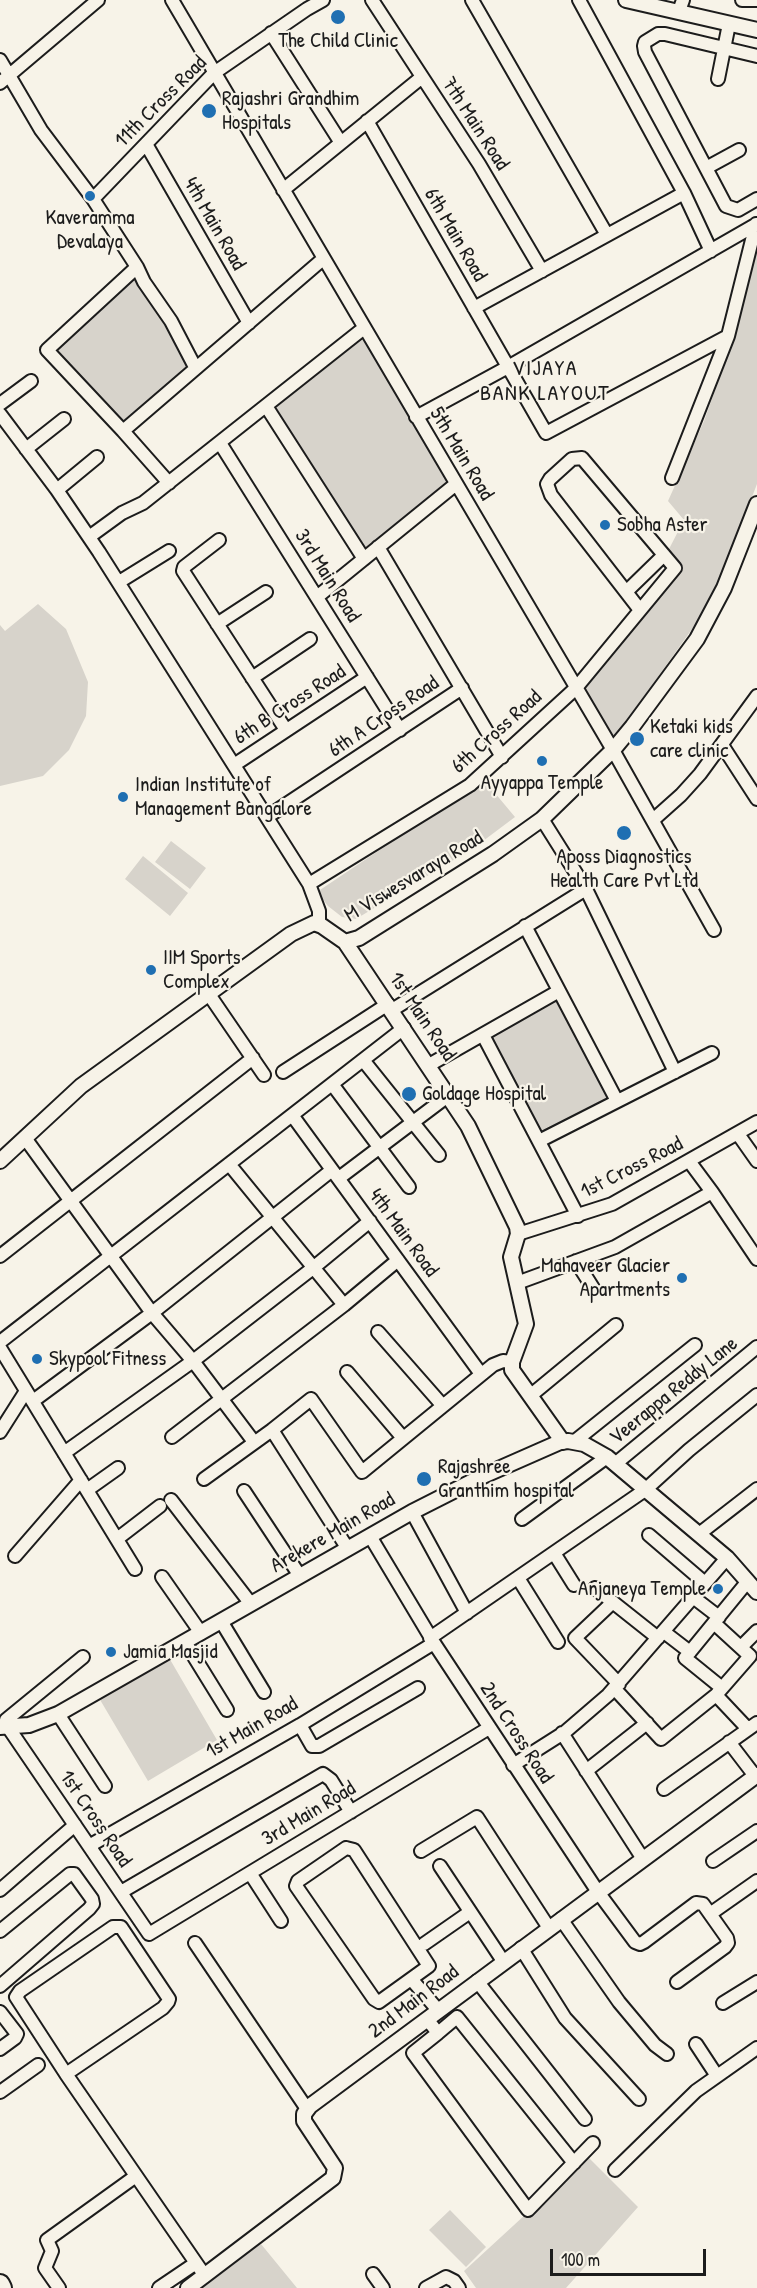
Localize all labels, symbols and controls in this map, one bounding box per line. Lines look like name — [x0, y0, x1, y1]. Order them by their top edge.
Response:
marker: The Child Clinic — [329, 8, 347, 26]
place label: The Child Clinic — [278, 28, 398, 54]
street label: 11th Cross Road — [110, 51, 212, 153]
street label: 7th Main Road — [436, 73, 514, 175]
place label: Rajashri Grandhim Hospitals — [222, 86, 359, 136]
marker: Rajashri Grandhim Hospitals — [200, 102, 218, 120]
street label: 4th Main Road — [177, 173, 251, 275]
street label: 6th Main Road — [418, 184, 492, 286]
marker: Kaveramma Devalaya — [83, 189, 97, 203]
place label: Kaveramma Devalaya — [45, 205, 135, 255]
district label: VIJAYA BANK LAYOUT — [480, 356, 610, 408]
street label: 5th Main Road — [423, 403, 499, 505]
place label: Sobha Aster — [617, 512, 708, 538]
marker: Sobha Aster — [598, 518, 612, 532]
street label: 3rd Main Road — [289, 525, 365, 627]
street label: 6th B Cross Road — [229, 660, 351, 750]
street label: 6th A Cross Road — [324, 671, 444, 763]
street label: 6th Cross Road — [447, 685, 547, 779]
place label: Ketaki kids care clinic — [650, 714, 733, 764]
marker: Ketaki kids care clinic — [628, 730, 646, 748]
marker: Ayyappa Temple — [535, 754, 549, 768]
place label: Ayyappa Temple — [481, 770, 603, 796]
place label: Indian Institute of Management Bangalore — [135, 772, 312, 822]
marker: Indian Institute of Management Bangalore — [116, 790, 130, 804]
marker: Aposs Diagnostics Health Care Pvt Ltd — [615, 824, 633, 842]
street label: M Viswesvaraya Road — [340, 826, 488, 928]
place label: Aposs Diagnostics Health Care Pvt Ltd — [550, 844, 698, 894]
place label: IIM Sports Complex — [163, 945, 241, 995]
marker: IIM Sports Complex — [144, 963, 158, 977]
street label: 1st Main Road — [383, 968, 461, 1066]
place label: Goldage Hospital — [422, 1081, 546, 1107]
marker: Goldage Hospital — [400, 1085, 418, 1103]
street label: 1st Cross Road — [577, 1132, 687, 1204]
street label: 4th Main Road — [363, 1184, 443, 1282]
place label: Mahaveer Glacier Apartments — [541, 1253, 670, 1303]
marker: Mahaveer Glacier Apartments — [675, 1271, 689, 1285]
street label: Veerappa Reddy Lane — [605, 1332, 743, 1450]
place label: Skypool Fitness — [49, 1346, 166, 1372]
marker: Skypool Fitness — [30, 1352, 44, 1366]
place label: Rajashree Granthim hospital — [438, 1454, 574, 1504]
marker: Rajashree Granthim hospital — [415, 1470, 433, 1488]
street label: Arekere Main Road — [266, 1487, 400, 1579]
place label: Anjaneya Temple — [578, 1576, 706, 1602]
marker: Anjaneya Temple — [711, 1582, 725, 1596]
place label: Jamia Masjid — [123, 1639, 218, 1665]
marker: Jamia Masjid — [104, 1645, 118, 1659]
street label: 2nd Cross Road — [474, 1678, 558, 1788]
street label: 1st Main Road — [202, 1692, 302, 1764]
street label: 1st Cross Road — [53, 1766, 137, 1872]
street label: 3rd Main Road — [258, 1776, 360, 1852]
street label: 2nd Main Road — [364, 1960, 464, 2044]
scale bar — [553, 2237, 709, 2275]
text: 100 m — [561, 2247, 600, 2272]

